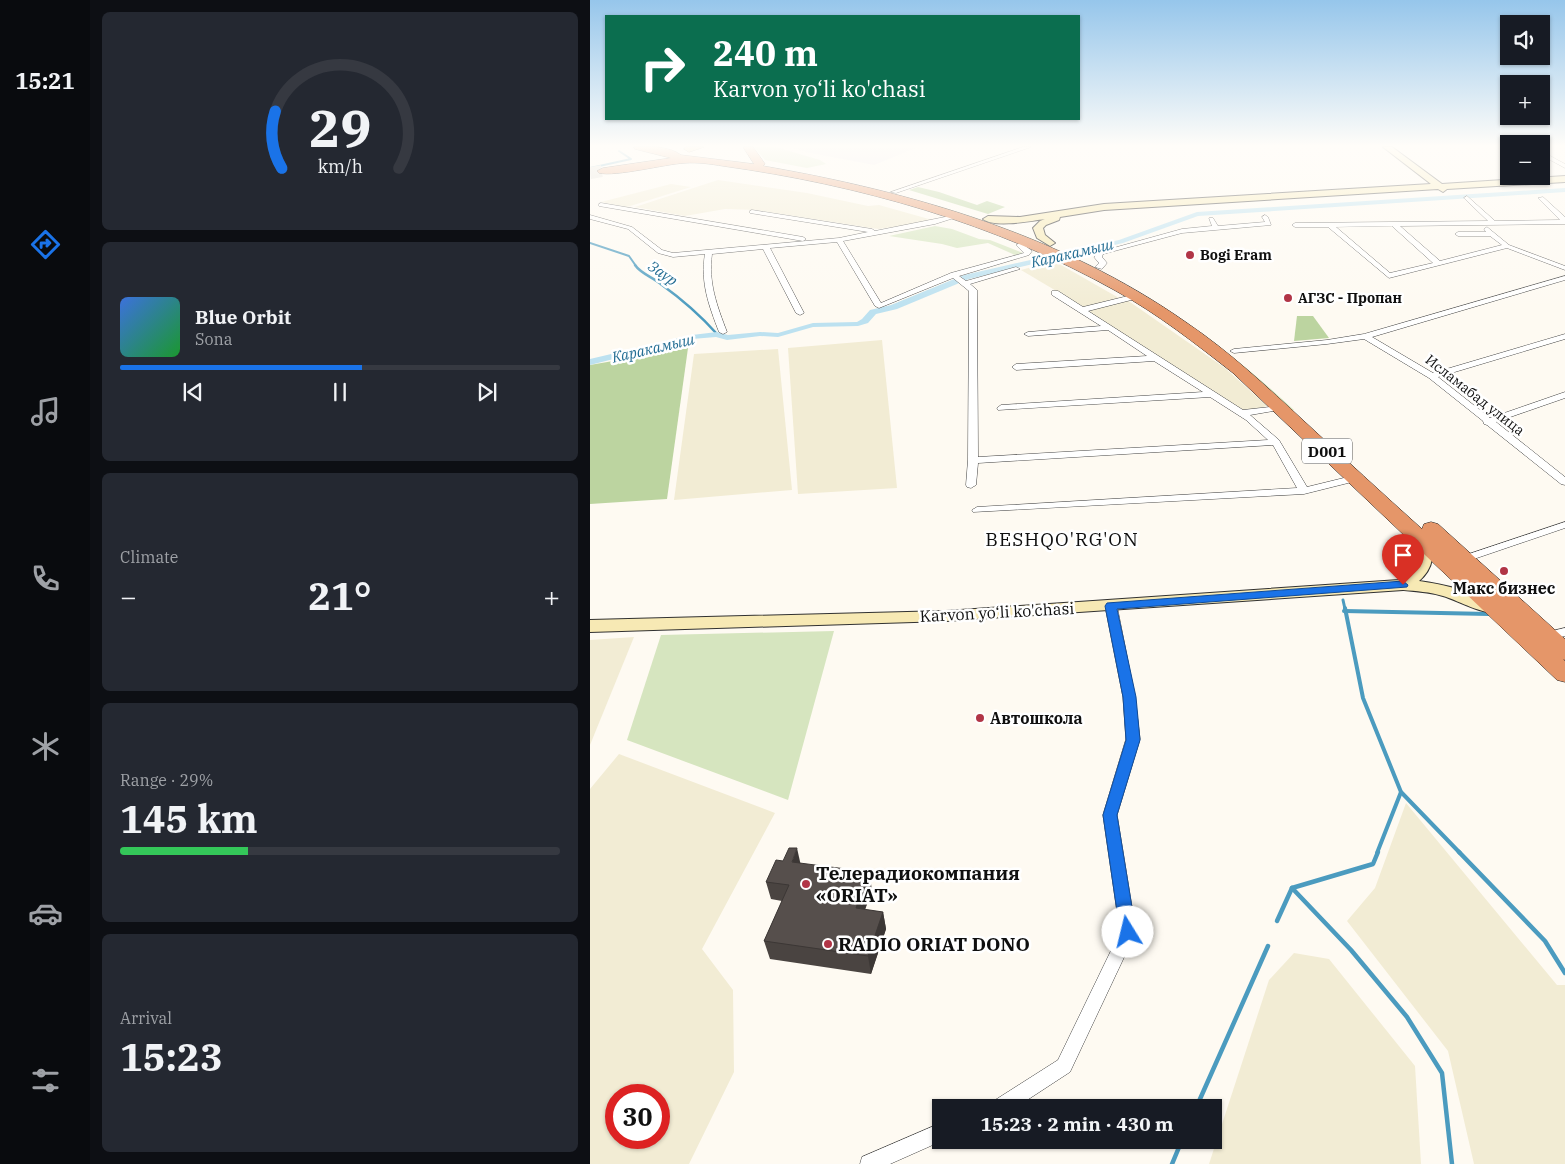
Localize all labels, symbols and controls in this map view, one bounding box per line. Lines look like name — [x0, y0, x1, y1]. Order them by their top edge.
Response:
map controls — [1500, 15, 1550, 185]
button: sound — [1500, 15, 1550, 65]
text: 240 m — [713, 30, 818, 76]
icon: right — [630, 35, 695, 100]
text: 15:21 — [15, 66, 75, 95]
text: Karvon yo‘li ko'chasi — [713, 74, 926, 103]
button: + — [1500, 75, 1550, 125]
text: 29 — [309, 94, 371, 161]
button: − — [1500, 135, 1550, 185]
text: km/h — [317, 155, 363, 178]
icon: directions — [28, 227, 63, 262]
water label: Каракамыш — [1028, 234, 1116, 272]
place label: Bogi Eram — [1200, 246, 1272, 264]
marker: Bogi Eram — [1184, 249, 1196, 261]
water label: Заур — [645, 256, 681, 290]
place label: АГЗС - Пропан — [1298, 289, 1402, 307]
marker: АГЗС - Пропан — [1282, 292, 1294, 304]
text: Blue Orbit — [195, 305, 291, 329]
text: Sona — [195, 329, 232, 349]
water label: Каракамыш — [609, 329, 697, 367]
street label: Исламабад улица — [1422, 351, 1529, 440]
icon: previous — [179, 378, 207, 406]
icon: pause — [326, 378, 354, 406]
icon: next — [473, 378, 501, 406]
icon: music — [28, 394, 63, 429]
road number: D001 — [1302, 438, 1352, 464]
district label: BESHQO'RG'ON — [985, 527, 1139, 551]
pin — [1382, 534, 1424, 585]
icon: arrive — [1389, 541, 1417, 569]
text: Climate — [120, 547, 178, 567]
icon: phone — [28, 561, 63, 596]
marker: Макс бизнес — [1498, 565, 1510, 577]
text: 21° — [308, 571, 372, 620]
text: − — [120, 578, 137, 615]
text: + — [543, 578, 560, 615]
place label: Макс бизнес — [1453, 578, 1556, 598]
street label: Karvon yo‘li ko'chasi — [919, 598, 1075, 626]
place label: Автошкола — [990, 708, 1083, 728]
marker: Автошкола — [974, 712, 986, 724]
icon: climate — [28, 729, 63, 764]
text: Range · 29% — [120, 770, 213, 790]
text: 145 km — [120, 794, 258, 843]
place label: Телерадиокомпания «ORIAT» — [816, 861, 1020, 907]
marker: Телерадиокомпания «ORIAT» — [800, 878, 812, 890]
icon: car — [28, 896, 63, 931]
position arrow — [1101, 905, 1153, 957]
place label: RADIO ORIAT DONO — [838, 932, 1030, 956]
marker: RADIO ORIAT DONO — [822, 938, 834, 950]
text: Arrival — [120, 1008, 172, 1028]
text: 15:23 — [120, 1032, 223, 1081]
icon: filters — [28, 1063, 63, 1098]
speed limit sign: 30 — [605, 1084, 670, 1149]
text: 15:23 · 2 min · 430 m — [981, 1112, 1173, 1136]

